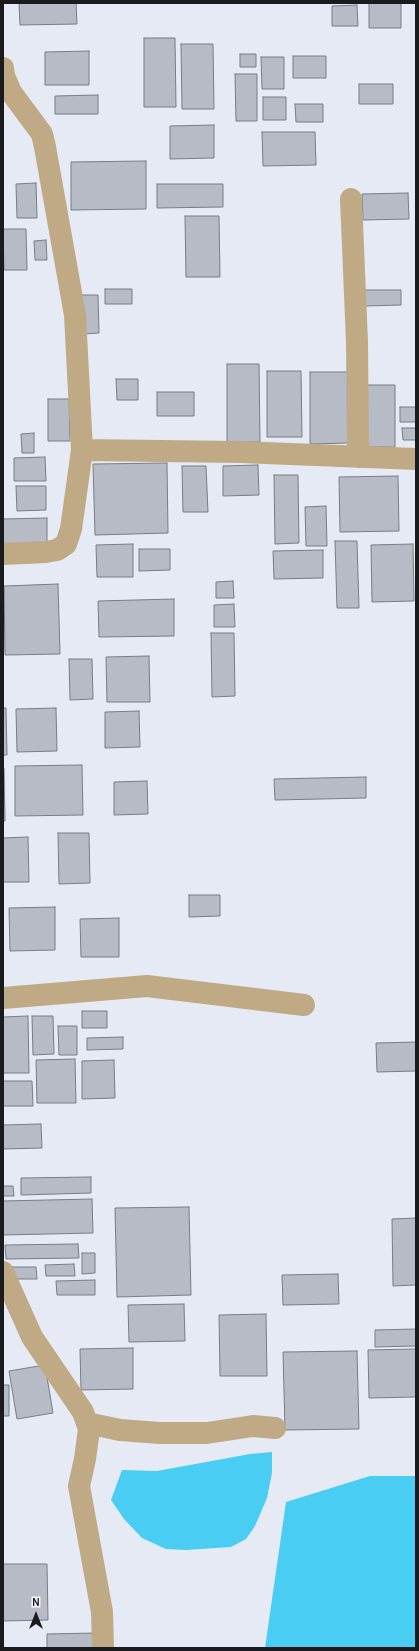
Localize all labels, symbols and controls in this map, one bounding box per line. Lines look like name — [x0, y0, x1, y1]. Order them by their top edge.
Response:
north arrow — [16, 1595, 56, 1635]
text: N — [32, 1596, 40, 1609]

